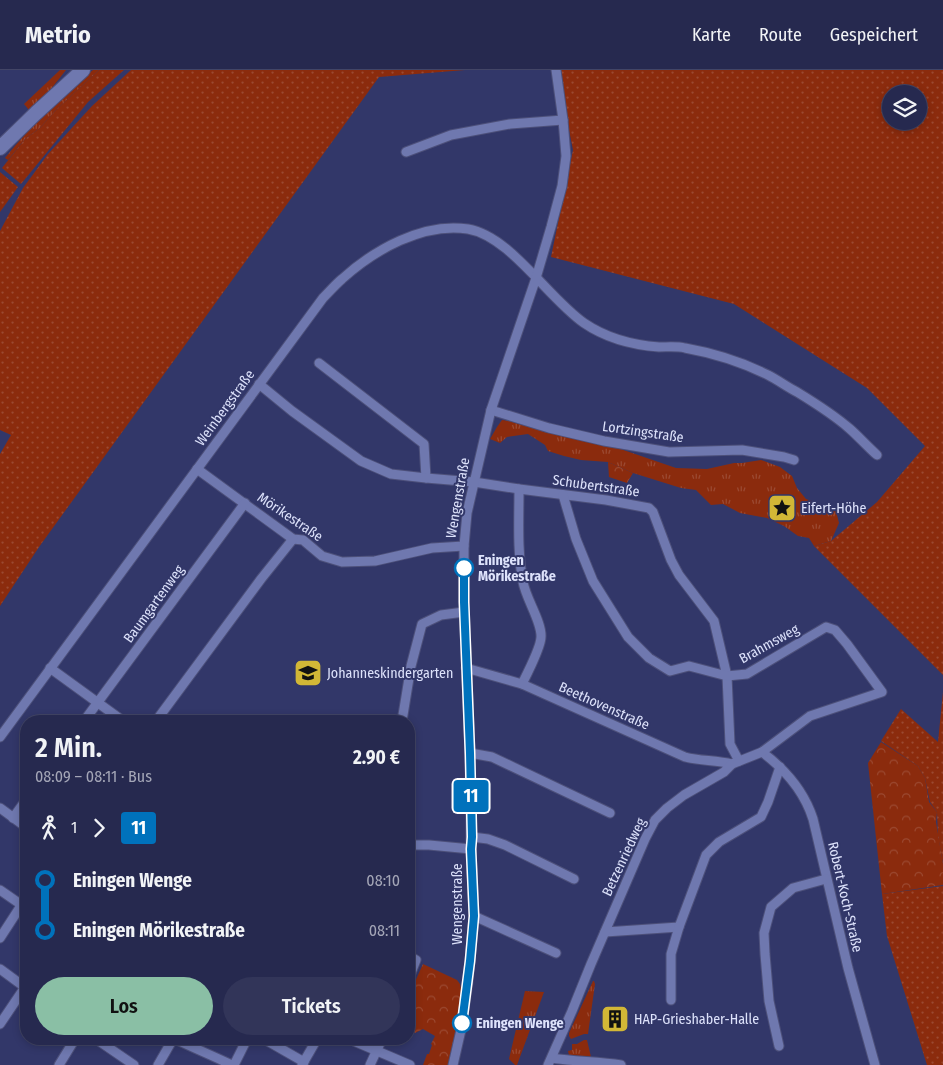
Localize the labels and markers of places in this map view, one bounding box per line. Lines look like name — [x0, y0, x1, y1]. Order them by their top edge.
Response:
place icon: Eifert-Höhe — [767, 493, 797, 523]
place label: Eifert-Höhe — [801, 500, 866, 517]
place label: Eningen Mörikestraße — [478, 552, 556, 585]
marker: Eningen Mörikestraße — [454, 558, 474, 578]
school or university icon: Johanneskindergarten — [293, 658, 323, 688]
place label: Johanneskindergarten — [327, 665, 453, 682]
building icon: HAP-Grieshaber-Halle — [600, 1004, 630, 1034]
place label: HAP-Grieshaber-Halle — [634, 1011, 759, 1028]
marker: Eningen Wenge — [452, 1013, 472, 1033]
place label: Eningen Wenge — [476, 1015, 564, 1032]

